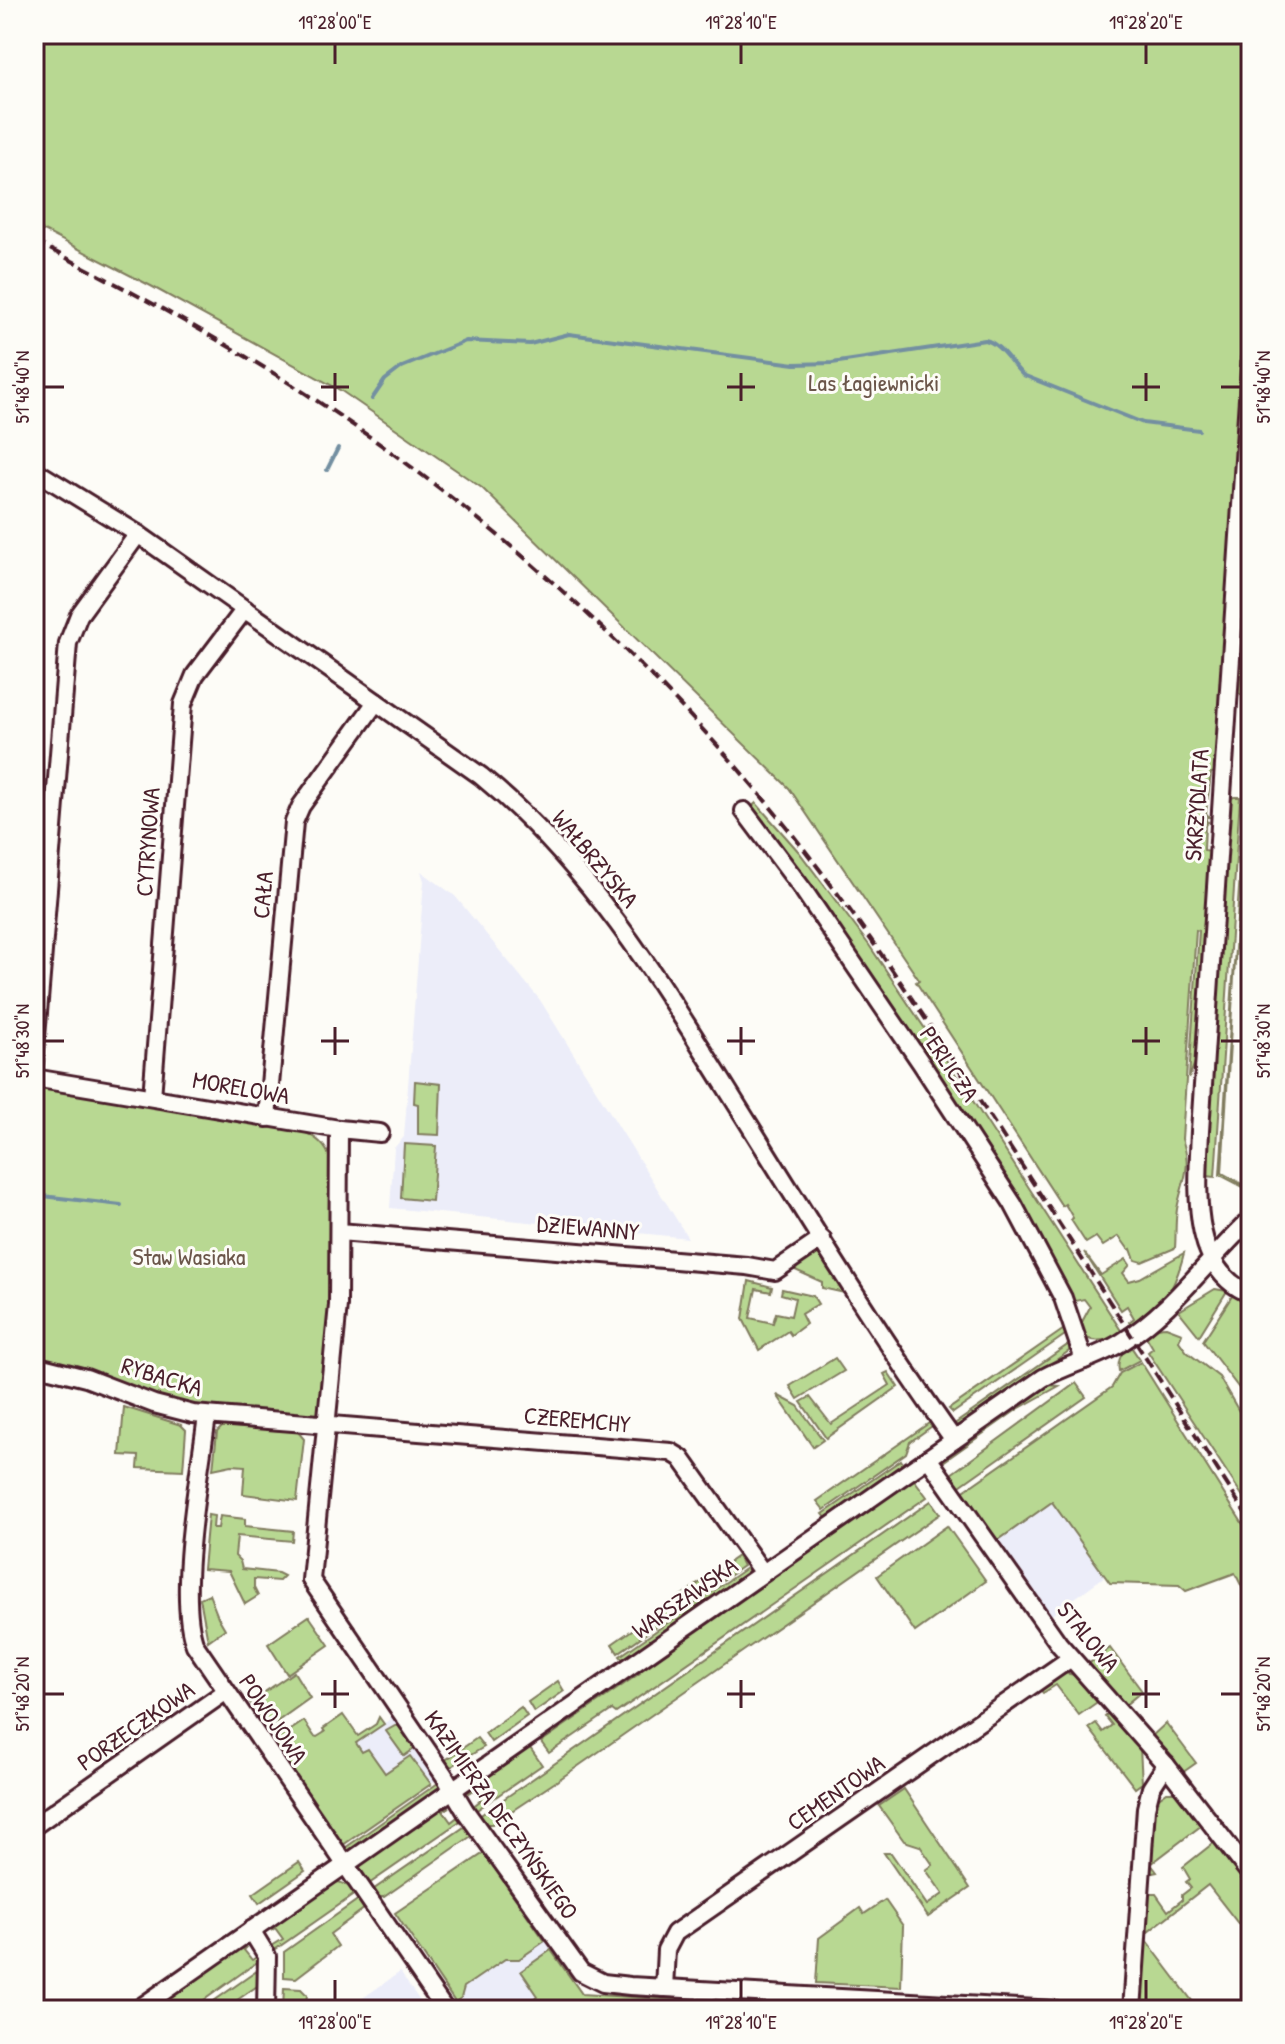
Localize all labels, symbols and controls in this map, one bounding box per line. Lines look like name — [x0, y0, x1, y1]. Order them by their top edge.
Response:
text: 19°28'00"E — [298, 8, 372, 35]
text: 19°28'10"E — [705, 8, 777, 35]
text: 19°28'20"E — [1109, 8, 1183, 35]
text: 51°48'40"N — [8, 351, 35, 423]
text: 51°48'40"N — [1249, 351, 1276, 423]
park label: Las Łagiewnicki — [809, 366, 939, 398]
street label: SKRZYDLATA — [1176, 748, 1216, 862]
street label: CYTRYNOWA — [127, 786, 167, 897]
street label: WAŁBRZYSKA — [545, 803, 646, 914]
street label: CAŁA — [244, 870, 280, 920]
text: 51°48'30"N — [8, 1004, 35, 1078]
text: 51°48'30"N — [1249, 1004, 1276, 1078]
street label: PERLICZA — [913, 1019, 987, 1108]
street label: MORELOWA — [190, 1063, 292, 1111]
street label: DZIEWANNY — [536, 1207, 641, 1247]
park label: Staw Wasiaka — [133, 1240, 245, 1272]
street label: RYBACKA — [118, 1349, 207, 1404]
street label: CZEREMCHY — [523, 1398, 632, 1440]
street label: WARSZAWSKA — [625, 1549, 744, 1645]
street label: STALOWA — [1050, 1594, 1127, 1679]
text: 51°48'20"N — [8, 1657, 35, 1731]
text: 51°48'20"N — [1249, 1657, 1276, 1731]
street label: POWOJOWA — [232, 1667, 316, 1770]
street label: PORZECZKOWA — [70, 1673, 201, 1777]
street label: KAZIMIERZA DECZYŃSKIEGO — [418, 1704, 586, 1925]
street label: CEMENTOWA — [780, 1747, 891, 1838]
text: 19°28'00"E — [298, 2008, 372, 2035]
text: 19°28'10"E — [705, 2008, 777, 2035]
text: 19°28'20"E — [1109, 2008, 1183, 2035]

